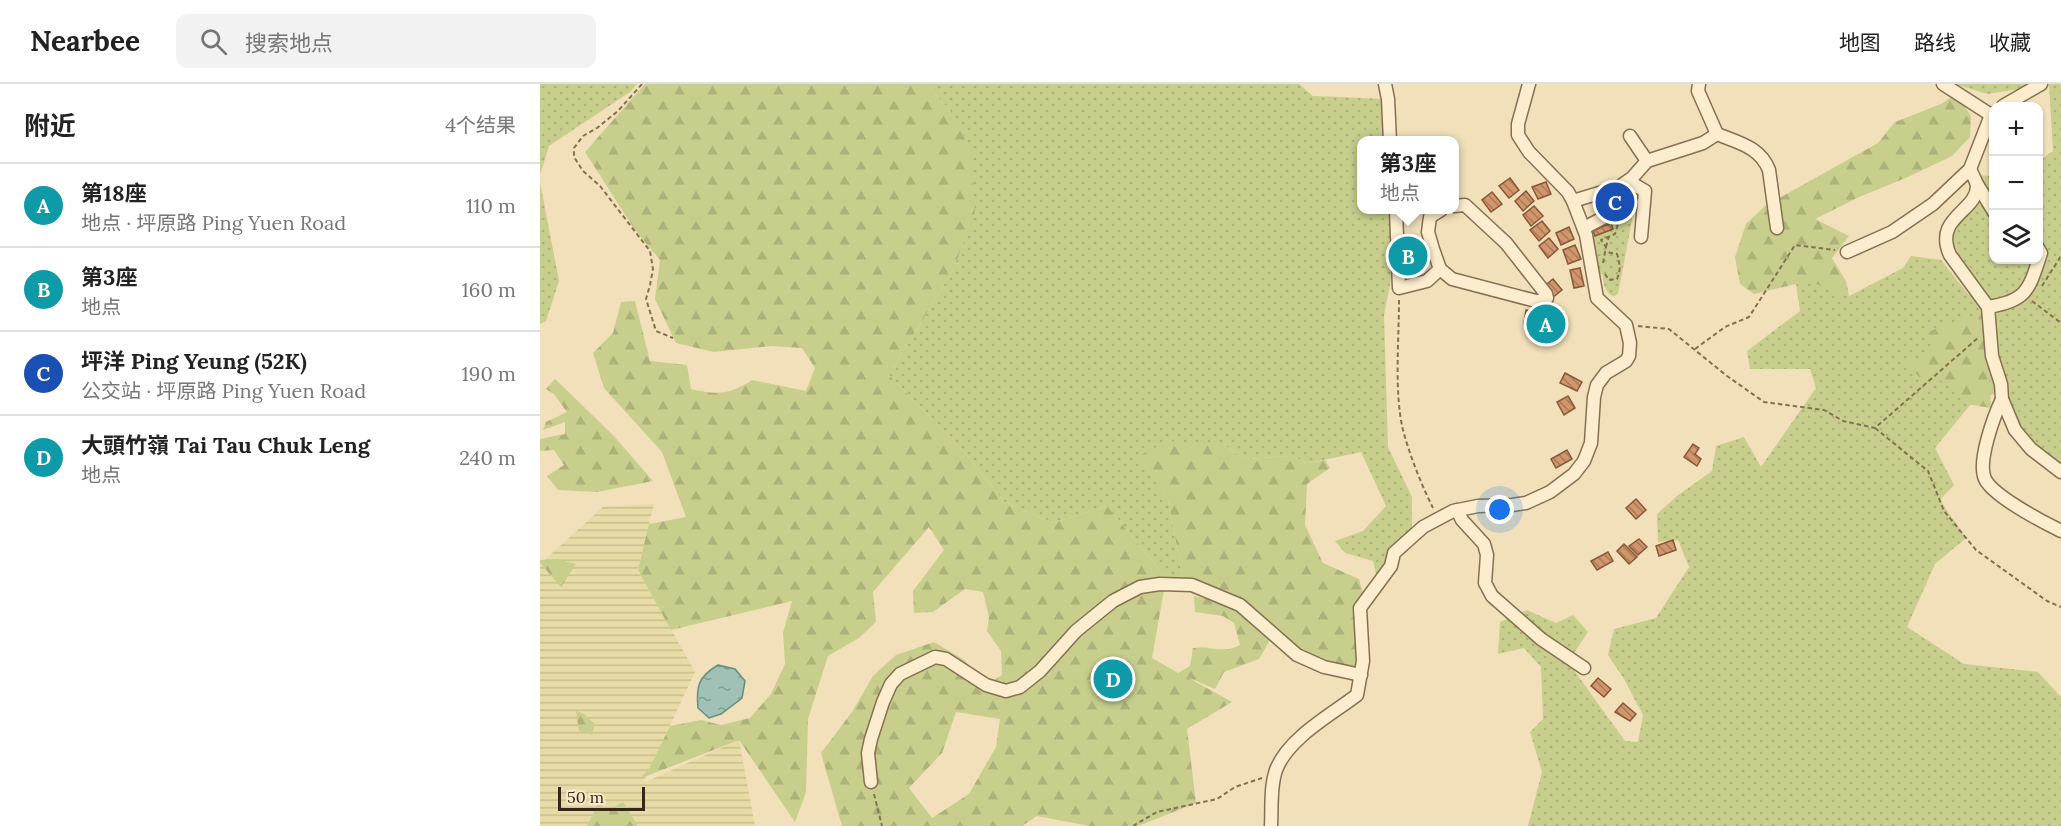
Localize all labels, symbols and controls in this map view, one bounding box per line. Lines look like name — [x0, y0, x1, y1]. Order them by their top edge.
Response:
search box — [176, 14, 596, 68]
text: Nearbee — [30, 23, 140, 59]
icon: search — [197, 25, 230, 58]
text: 搜索地点 — [245, 29, 333, 57]
text: 地图 — [1839, 29, 1881, 56]
text: 路线 — [1914, 29, 1956, 56]
text: 收藏 — [1989, 29, 2031, 56]
map controls — [1989, 102, 2043, 264]
button: + — [1989, 102, 2043, 156]
text: 附近 — [24, 109, 76, 142]
text: 4个结果 — [445, 112, 516, 137]
popup — [1357, 136, 1459, 214]
text: 第3座 — [1380, 149, 1436, 177]
button: − — [1989, 156, 2043, 210]
text: 第18座 — [81, 179, 147, 207]
text: 地点 — [1380, 180, 1420, 205]
pin: C — [1596, 180, 1634, 224]
text: A — [37, 193, 50, 218]
text: 110 m — [466, 193, 516, 218]
text: 地点 · 坪原路 Ping Yuen Road — [81, 210, 346, 235]
button: layers — [1989, 210, 2043, 264]
pin: B — [1388, 234, 1428, 279]
text: 第3座 — [81, 263, 137, 291]
text: B — [37, 277, 50, 302]
text: 160 m — [462, 277, 516, 302]
text: 地点 — [81, 294, 121, 319]
pin: A — [1526, 302, 1566, 346]
text: 坪洋 Ping Yeung (52K) — [81, 347, 307, 375]
text: C — [37, 361, 50, 386]
text: 190 m — [462, 361, 516, 386]
text: 公交站 · 坪原路 Ping Yuen Road — [81, 378, 366, 403]
text: 大頭竹嶺 Tai Tau Chuk Leng — [81, 431, 370, 459]
text: D — [36, 445, 51, 470]
text: 240 m — [459, 445, 516, 470]
text: 地点 — [81, 462, 121, 487]
your location — [1485, 495, 1514, 524]
pin: D — [1094, 656, 1132, 702]
scale bar — [558, 784, 645, 812]
text: 50 m — [567, 787, 604, 807]

